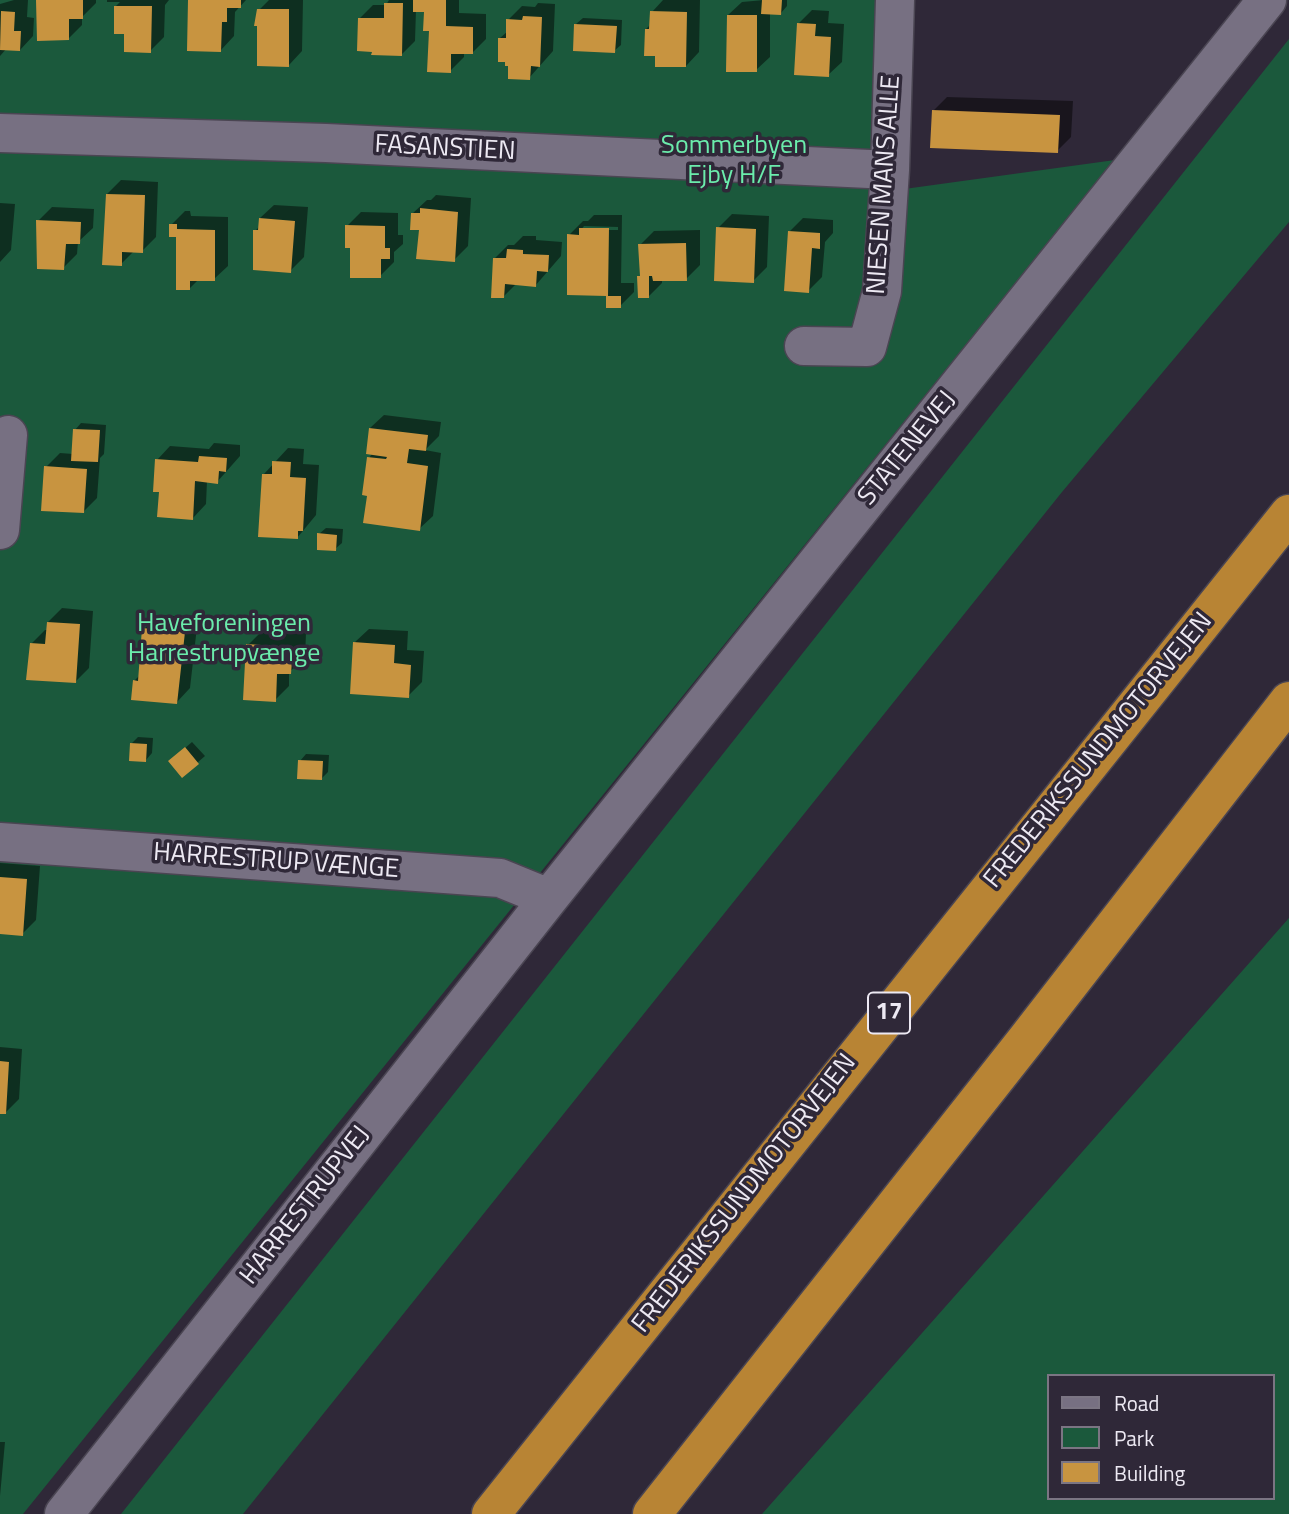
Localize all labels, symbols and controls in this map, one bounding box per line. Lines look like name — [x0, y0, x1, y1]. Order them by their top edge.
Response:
street label: NIESEN MANS ALLE — [862, 74, 908, 296]
street label: FASANSTIEN — [374, 130, 516, 168]
park label: Sommerbyen Ejby H/F — [661, 131, 807, 192]
street label: STATENEVEJ — [853, 386, 963, 512]
street label: FREDERIKSSUNDMOTORVEJEN — [978, 607, 1220, 895]
park label: Haveforeningen Harrestrupvænge — [128, 609, 320, 670]
street label: HARRESTRUP VÆNGE — [152, 838, 400, 886]
road number: 17 — [868, 993, 910, 1034]
street label: FREDERIKSSUNDMOTORVEJEN — [626, 1048, 864, 1340]
street label: HARRESTRUPVEJ — [235, 1121, 377, 1291]
legend — [1048, 1374, 1275, 1500]
text: Road — [1114, 1387, 1159, 1419]
text: Park — [1114, 1422, 1154, 1454]
text: Building — [1114, 1457, 1185, 1489]

